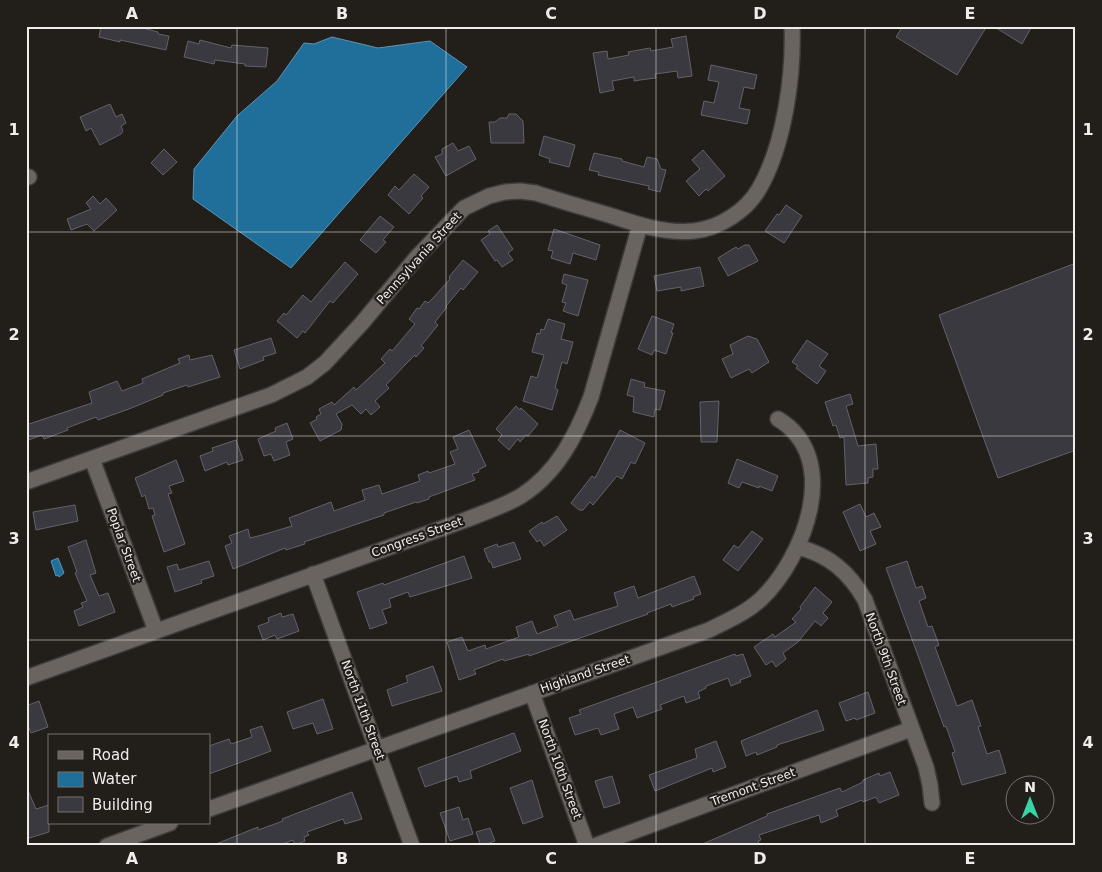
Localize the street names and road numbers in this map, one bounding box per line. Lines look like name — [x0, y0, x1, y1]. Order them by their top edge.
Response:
street label: Pennsylvania Street — [374, 209, 464, 307]
street label: Poplar Street — [104, 506, 144, 584]
street label: Congress Street — [370, 514, 465, 560]
street label: North 9th Street — [863, 611, 909, 708]
street label: Highland Street — [538, 652, 632, 696]
street label: North 11th Street — [338, 658, 388, 762]
street label: North 10th Street — [535, 717, 585, 821]
street label: Tremont Street — [708, 765, 798, 809]

